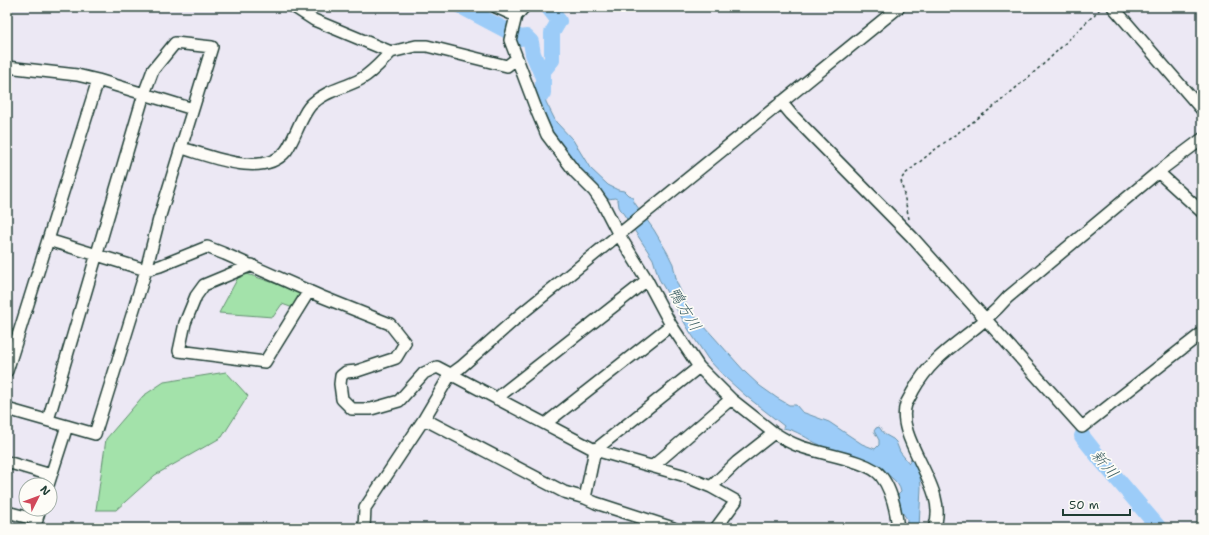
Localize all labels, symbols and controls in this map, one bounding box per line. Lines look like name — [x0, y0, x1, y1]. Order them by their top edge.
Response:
water label: 鴨方川 — [664, 283, 706, 335]
water label: 新川 — [1087, 445, 1123, 483]
north arrow — [18, 477, 58, 517]
text: N — [37, 482, 54, 499]
scale bar — [1063, 491, 1130, 517]
text: 50 m — [1069, 497, 1099, 513]

